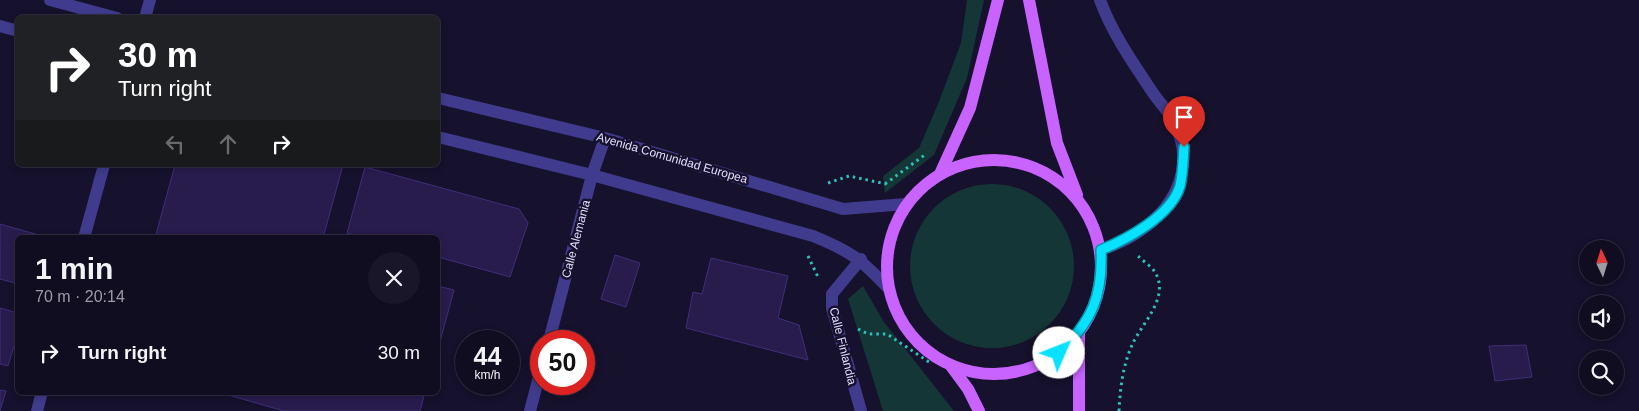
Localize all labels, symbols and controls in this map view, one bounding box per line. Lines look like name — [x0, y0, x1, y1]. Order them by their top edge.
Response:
icon: right — [35, 35, 100, 100]
text: 30 m — [118, 35, 198, 74]
text: Turn right — [118, 76, 211, 101]
pin — [1163, 96, 1205, 147]
icon: arrive — [1170, 103, 1198, 131]
icon: left — [161, 130, 189, 158]
icon: ahead — [214, 130, 242, 158]
icon: right — [267, 130, 295, 158]
street label: Avenida Comunidad Europea — [595, 130, 749, 186]
street label: Calle Alemania — [559, 198, 593, 279]
north arrow — [1579, 240, 1624, 285]
map controls — [1579, 240, 1624, 395]
text: 1 min — [35, 252, 113, 285]
button: close — [368, 252, 420, 304]
text: 70 m · 20:14 — [35, 288, 125, 305]
button: sound — [1579, 295, 1624, 340]
street label: Calle Finlandia — [827, 306, 859, 387]
position arrow — [1032, 326, 1084, 378]
speed limit sign: 50 — [530, 330, 595, 395]
icon: right — [35, 339, 63, 367]
text: Turn right — [78, 342, 166, 363]
text: 30 m — [378, 342, 420, 363]
text: 44 — [474, 342, 501, 370]
button: search — [1579, 350, 1624, 395]
text: km/h — [474, 368, 501, 382]

